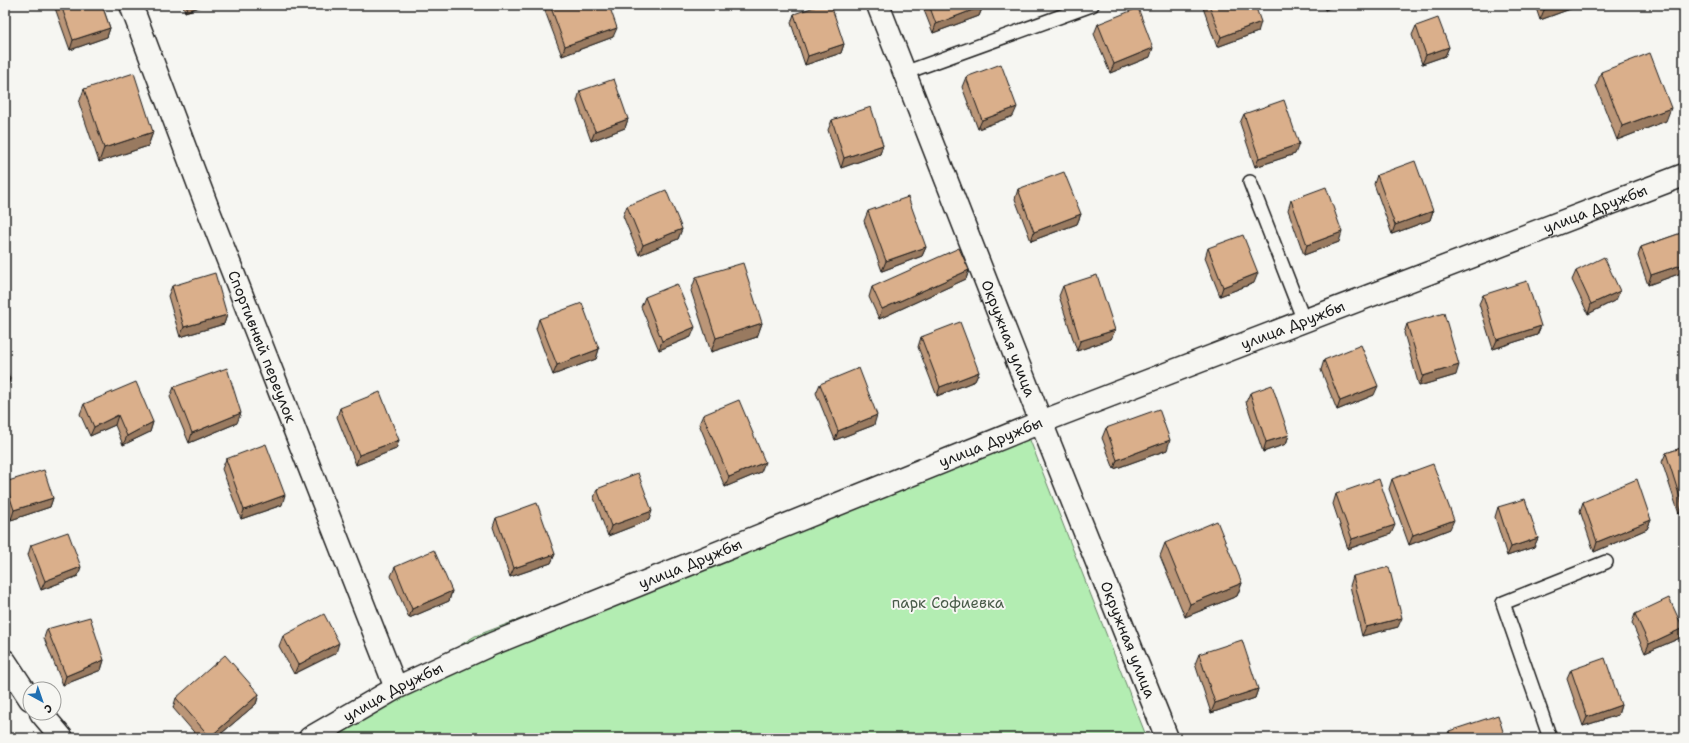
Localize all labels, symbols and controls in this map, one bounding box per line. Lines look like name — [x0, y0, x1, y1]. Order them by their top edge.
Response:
street label: улица Дружбы — [1540, 180, 1650, 238]
street label: Спортивный переулок — [223, 268, 301, 426]
street label: Окружная улица — [976, 277, 1040, 400]
street label: улица Дружбы — [1238, 296, 1348, 354]
street label: улица Дружбы — [936, 412, 1045, 472]
street label: улица Дружбы — [636, 534, 745, 594]
street label: Окружная улица — [1096, 578, 1160, 702]
park label: парк Софиевка — [892, 593, 1005, 613]
street label: улица Дружбы — [340, 658, 446, 727]
north arrow — [22, 681, 62, 721]
text: С — [41, 700, 56, 716]

